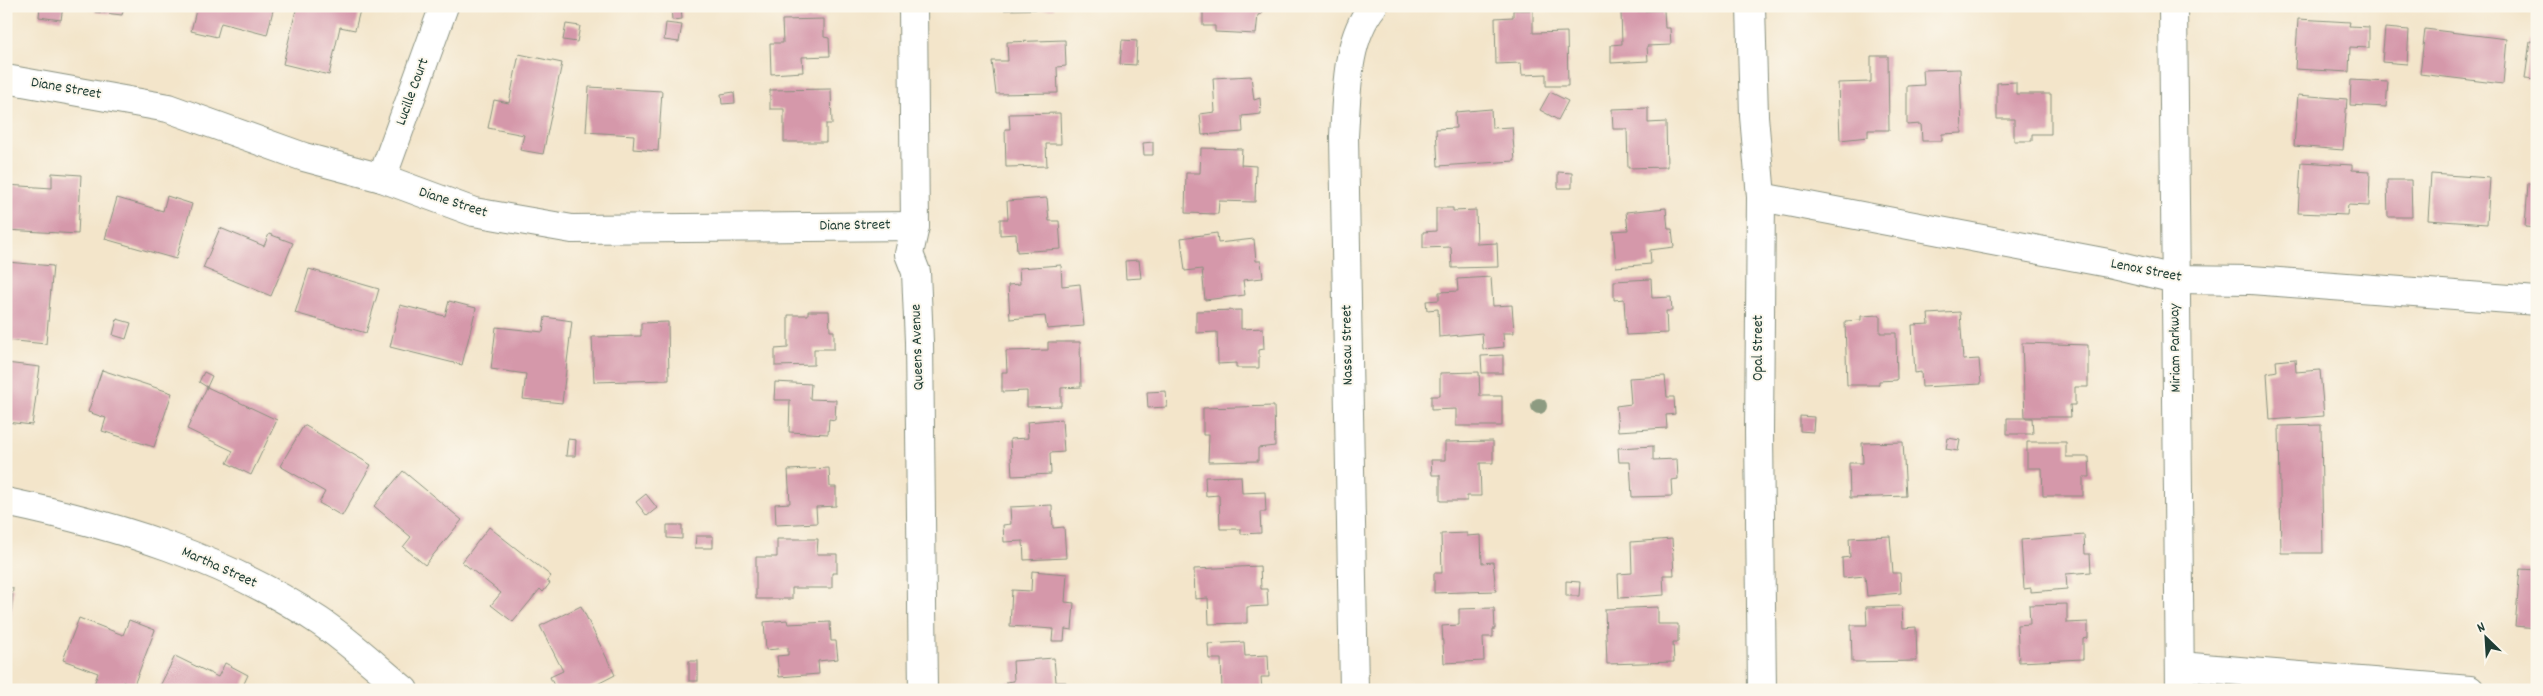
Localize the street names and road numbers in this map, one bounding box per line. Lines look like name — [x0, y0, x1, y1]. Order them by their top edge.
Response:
street label: Lucille Court — [391, 55, 436, 129]
street label: Diane Street — [29, 72, 103, 106]
street label: Diane Street — [416, 182, 491, 225]
street label: Diane Street — [819, 214, 891, 238]
street label: Lenox Street — [2109, 253, 2184, 289]
street label: Miriam Parkway — [2164, 302, 2188, 393]
street label: Queens Avenue — [905, 303, 930, 390]
street label: Nassau Street — [1336, 304, 1360, 385]
street label: Opal Street — [1748, 315, 1770, 381]
street label: Martha Street — [178, 542, 261, 595]

